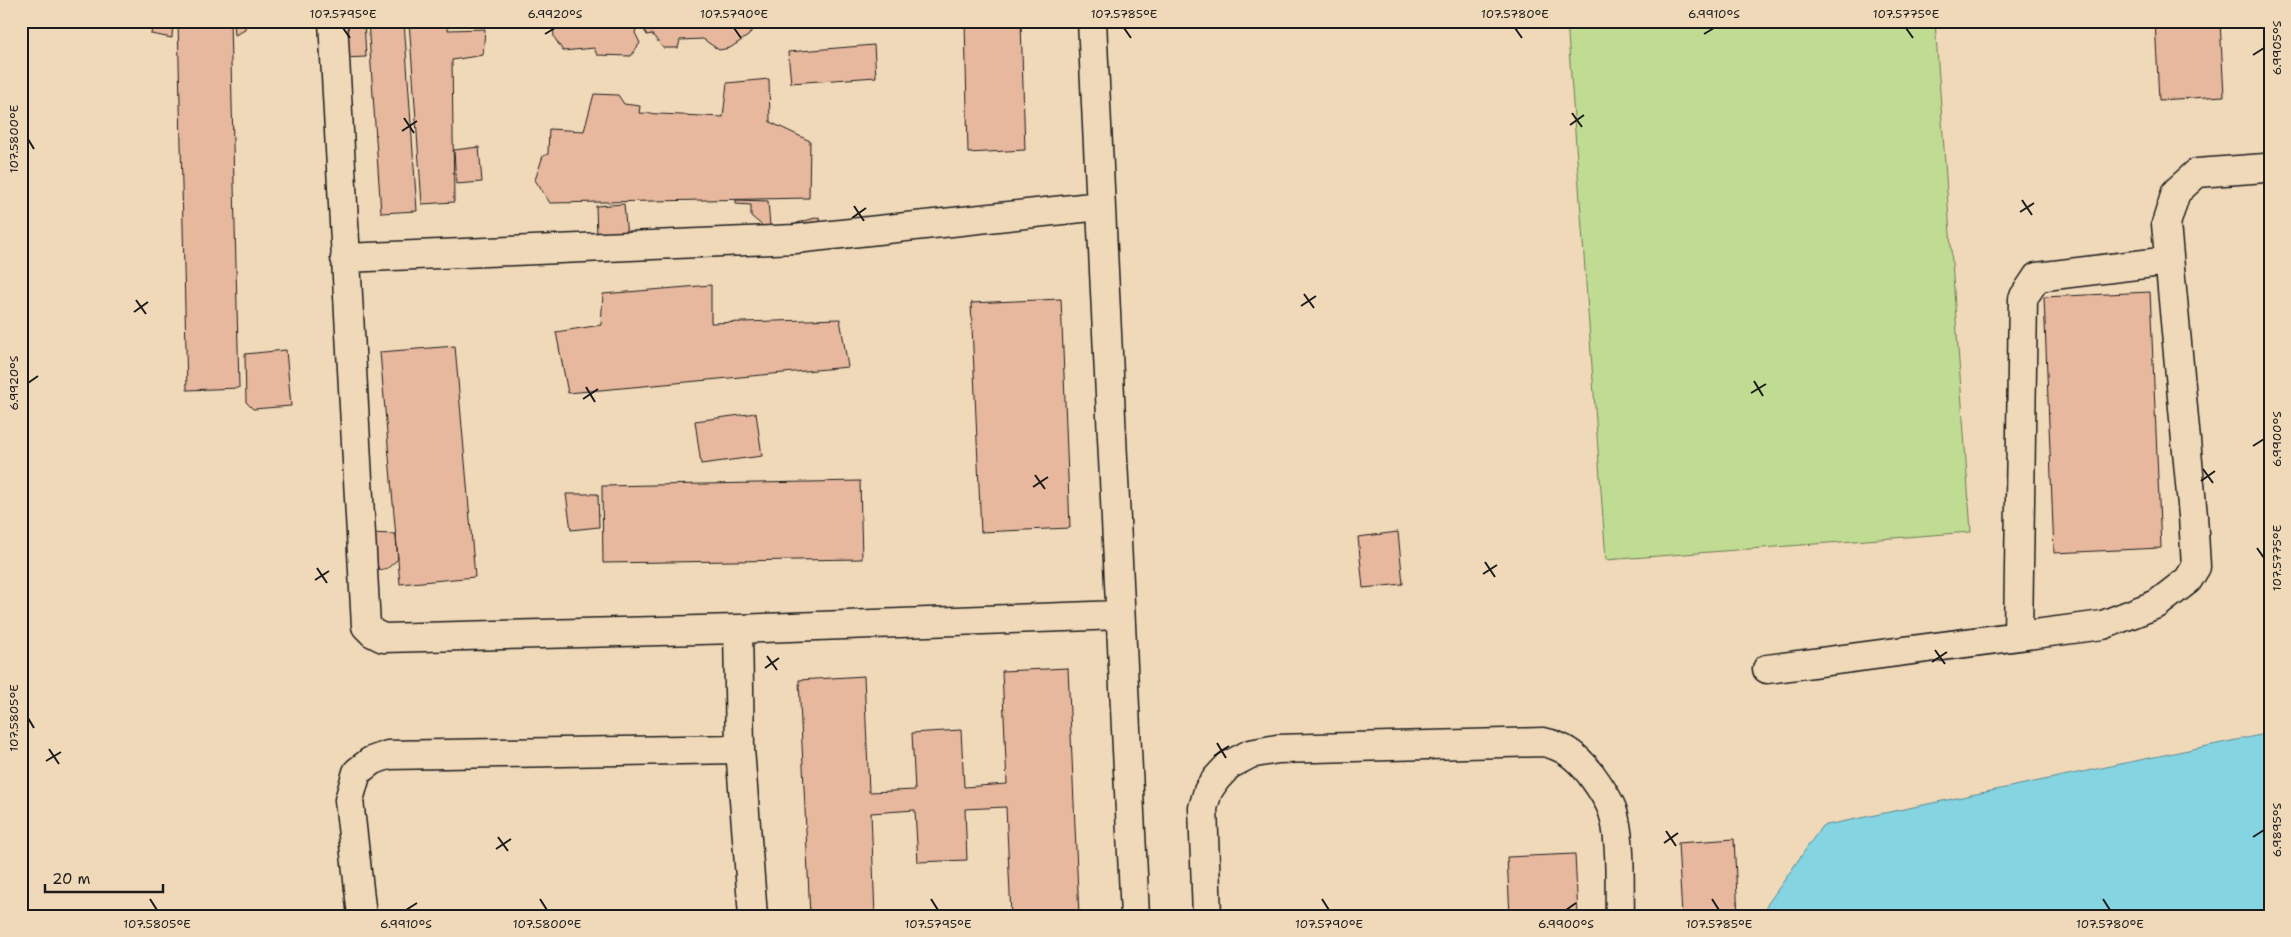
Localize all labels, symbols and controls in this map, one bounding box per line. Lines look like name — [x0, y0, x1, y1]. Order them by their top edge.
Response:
text: 107.5795°E — [310, 6, 376, 22]
text: 6.9920°S — [527, 6, 583, 22]
text: 107.5790°E — [700, 6, 768, 22]
text: 107.5785°E — [1091, 6, 1157, 22]
text: 107.5780°E — [1481, 6, 1549, 22]
text: 6.9910°S — [1688, 6, 1740, 22]
text: 107.5775°E — [1873, 6, 1939, 22]
text: 6.9905°S — [2269, 20, 2285, 75]
text: 107.5800°E — [6, 105, 22, 173]
text: 6.9920°S — [6, 355, 22, 411]
text: 6.9900°S — [2269, 411, 2285, 467]
text: 107.5775°E — [2269, 525, 2285, 591]
text: 107.5805°E — [6, 684, 22, 752]
text: 6.9895°S — [2269, 802, 2285, 857]
scale bar — [45, 862, 162, 894]
text: 20 m — [52, 869, 91, 889]
text: 107.5805°E — [123, 916, 191, 932]
text: 6.9910°S — [380, 916, 432, 932]
text: 107.5800°E — [513, 916, 581, 932]
text: 107.5795°E — [905, 916, 971, 932]
text: 107.5790°E — [1295, 916, 1363, 932]
text: 6.9900°S — [1538, 916, 1594, 932]
text: 107.5785°E — [1686, 916, 1752, 932]
text: 107.5780°E — [2076, 916, 2144, 932]

